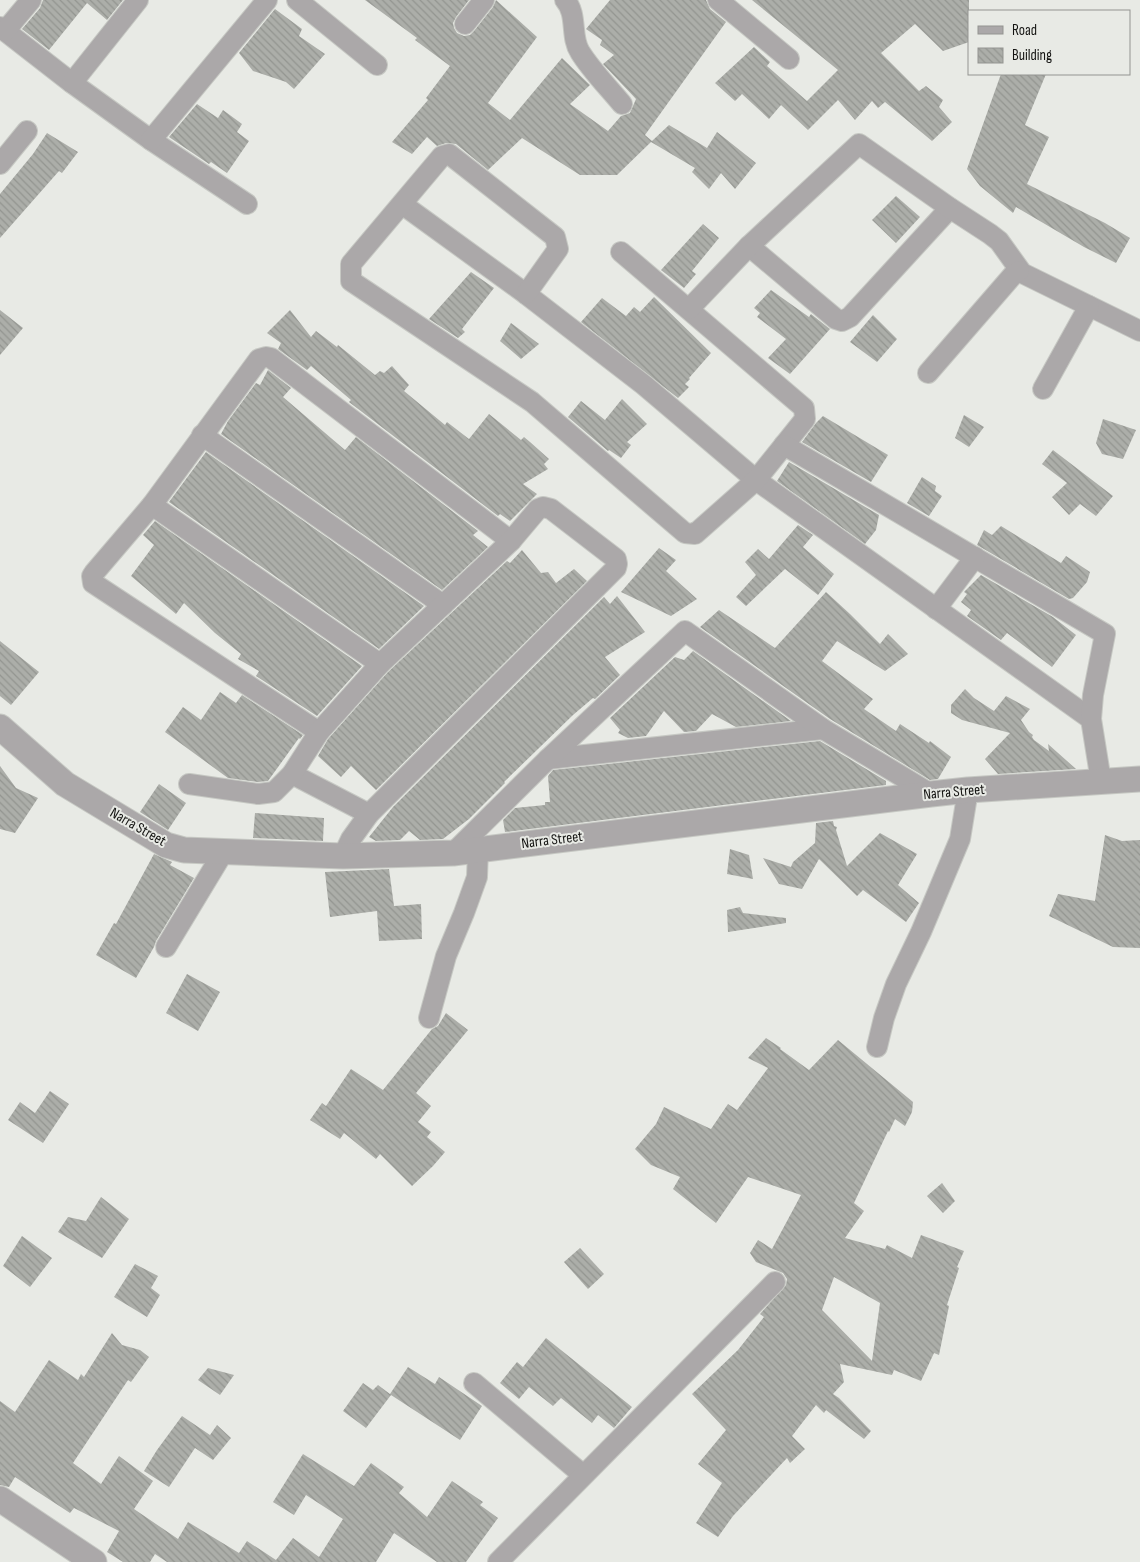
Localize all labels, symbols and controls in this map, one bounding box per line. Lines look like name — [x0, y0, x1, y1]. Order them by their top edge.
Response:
legend — [968, 10, 1130, 75]
text: Road — [1012, 21, 1037, 40]
text: Building — [1012, 46, 1052, 65]
street label: Narra Street — [922, 780, 986, 804]
street label: Narra Street — [107, 803, 170, 851]
street label: Narra Street — [520, 827, 584, 853]

